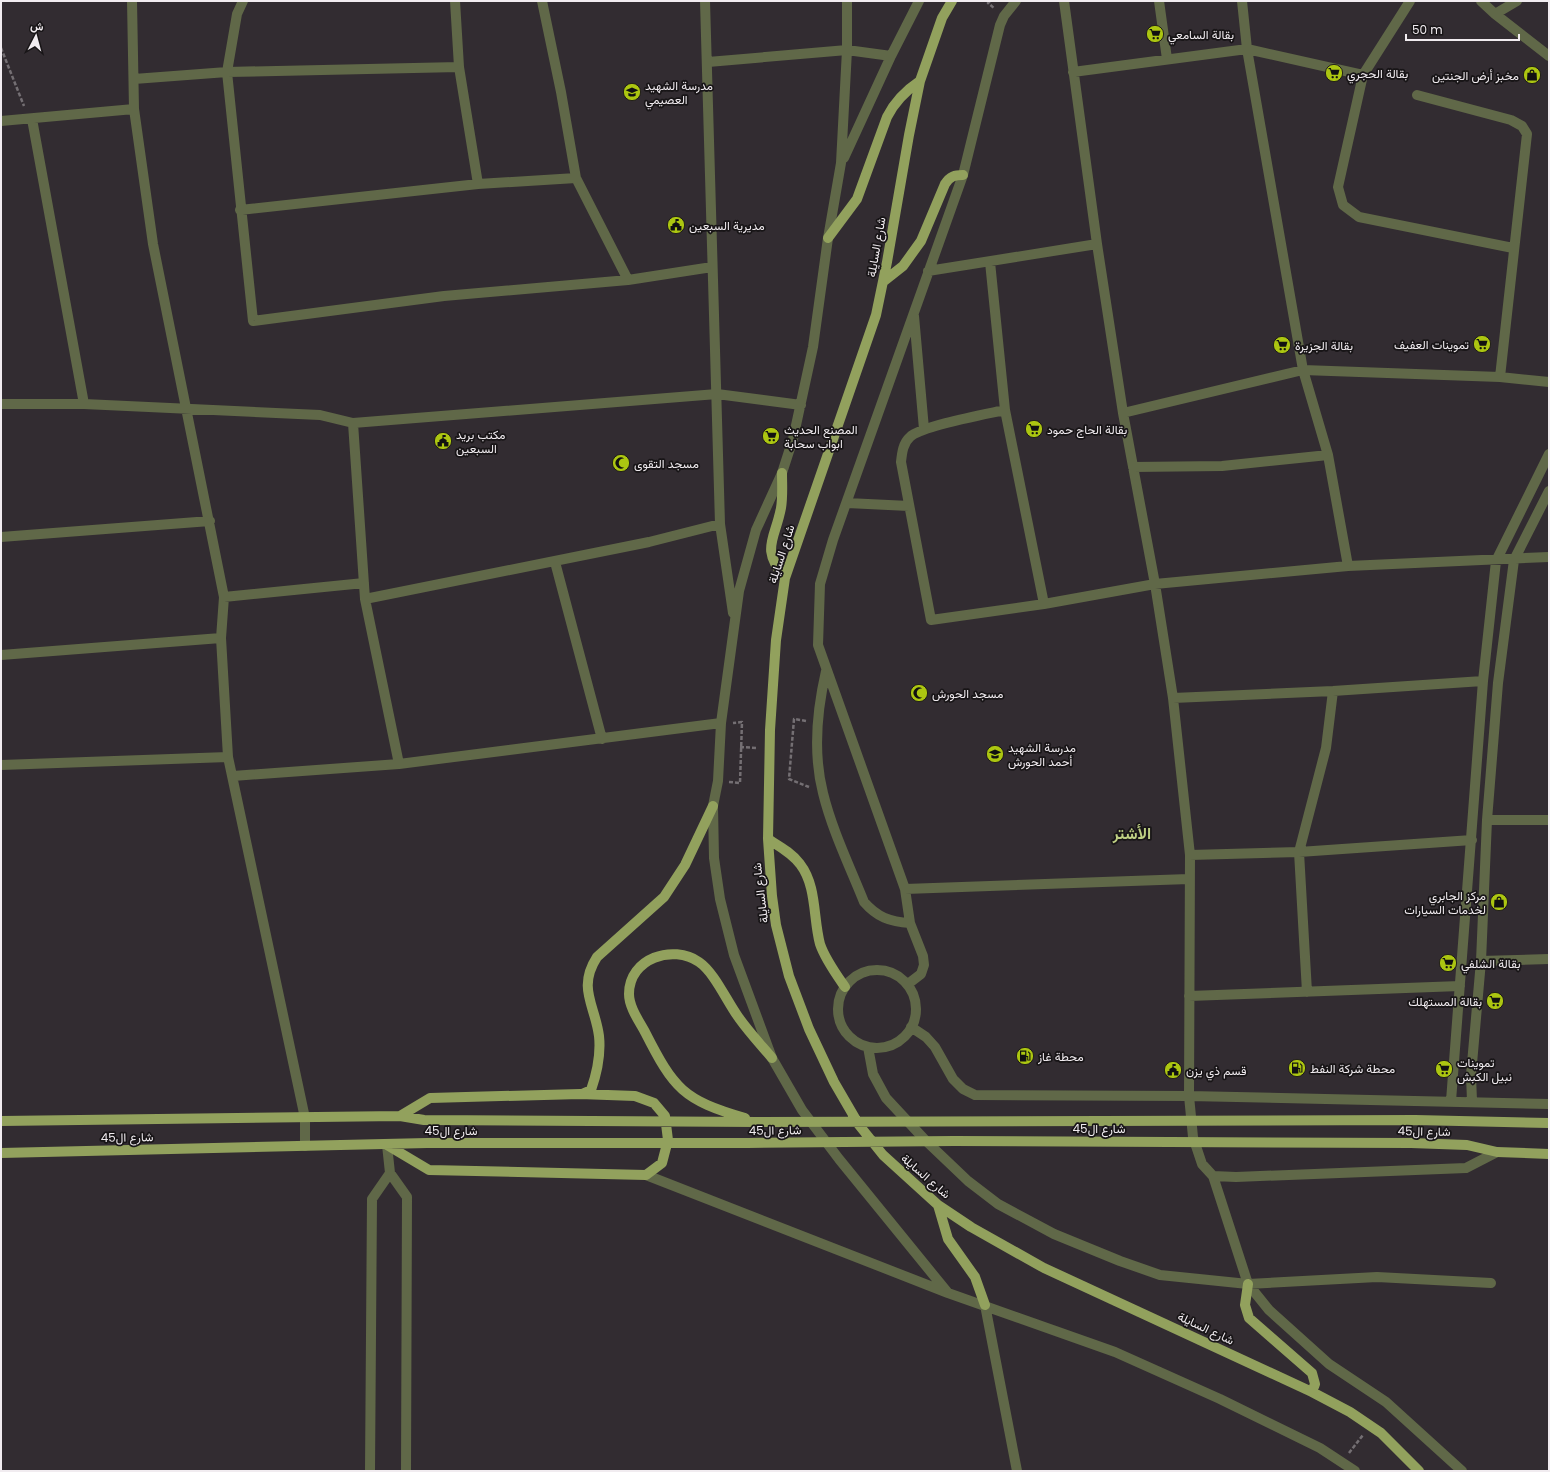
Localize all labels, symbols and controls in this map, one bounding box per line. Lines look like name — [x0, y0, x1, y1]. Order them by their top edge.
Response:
north arrow — [16, 16, 56, 56]
scale bar — [1406, 16, 1519, 42]
text: ش — [30, 17, 44, 35]
text: 50 m — [1412, 21, 1443, 38]
supermarket icon: بقالة السامعي — [1145, 24, 1165, 44]
place label: بقالة السامعي — [1168, 26, 1234, 45]
supermarket icon: بقالة الحجري — [1324, 63, 1344, 83]
place label: بقالة الحجري — [1347, 65, 1408, 84]
shop icon: مخبز أرض الجنتين — [1522, 65, 1542, 85]
place label: مخبز أرض الجنتين — [1432, 67, 1519, 84]
place label: مدرسة الشهيد العصيمي — [645, 77, 713, 110]
school or university icon: مدرسة الشهيد العصيمي — [622, 82, 642, 102]
public building icon: مديرية السبعين — [666, 215, 686, 235]
street label: شارع السايلة — [862, 216, 891, 279]
place label: مديرية السبعين — [689, 217, 765, 234]
supermarket icon: تموينات العفيف — [1472, 334, 1492, 354]
supermarket icon: بقالة الجزيرة — [1272, 335, 1292, 355]
place label: تموينات العفيف — [1394, 336, 1469, 353]
place label: بقالة الجزيرة — [1295, 337, 1353, 354]
supermarket icon: بقالة الحاج حمود — [1024, 419, 1044, 439]
place label: المصنع الحديث ابواب سحابة — [784, 421, 858, 452]
place label: بقالة الحاج حمود — [1047, 421, 1127, 439]
place label: مكتب بريد السبعين — [456, 426, 505, 457]
supermarket icon: المصنع الحديث ابواب سحابة — [761, 426, 781, 446]
public building icon: مكتب بريد السبعين — [433, 431, 453, 451]
mosque icon: مسجد التقوى — [611, 453, 631, 473]
place label: مسجد التقوى — [634, 455, 699, 472]
street label: شارع السايلة — [764, 523, 799, 586]
mosque icon: مسجد الحورش — [909, 683, 929, 703]
place label: مسجد الحورش — [932, 685, 1003, 702]
place label: مدرسة الشهيد أحمد الحورش — [1008, 739, 1076, 770]
school or university icon: مدرسة الشهيد أحمد الحورش — [985, 744, 1005, 764]
district label: الأشتر — [1112, 822, 1151, 845]
street label: شارع السايلة — [748, 862, 773, 924]
place label: مركز الجابري لخدمات السيارات — [1404, 887, 1486, 918]
shop icon: مركز الجابري لخدمات السيارات — [1489, 892, 1509, 912]
supermarket icon: بقالة الشلفي — [1438, 953, 1458, 973]
place label: بقالة الشلفي — [1461, 955, 1520, 974]
supermarket icon: بقالة المستهلك — [1485, 991, 1505, 1011]
place label: بقالة المستهلك — [1408, 993, 1482, 1010]
fuel station icon: محطة غاز — [1015, 1046, 1035, 1066]
place label: محطة غاز — [1037, 1048, 1084, 1065]
place label: تموينات نبيل الكبش — [1457, 1054, 1512, 1085]
fuel station icon: محطة شركة النفط — [1287, 1058, 1307, 1078]
supermarket icon: تموينات نبيل الكبش — [1434, 1059, 1454, 1079]
public building icon: قسم ذي يزن — [1163, 1060, 1183, 1080]
place label: محطة شركة النفط — [1310, 1060, 1395, 1077]
place label: قسم ذي يزن — [1186, 1062, 1246, 1081]
street label: شارع ال45 — [1073, 1120, 1125, 1138]
street label: شارع ال45 — [748, 1121, 802, 1140]
street label: شارع ال45 — [425, 1122, 477, 1140]
street label: شارع ال45 — [1397, 1122, 1451, 1141]
street label: شارع ال45 — [100, 1128, 154, 1147]
street label: شارع السايلة — [897, 1150, 954, 1203]
street label: شارع السايلة — [1175, 1307, 1237, 1349]

